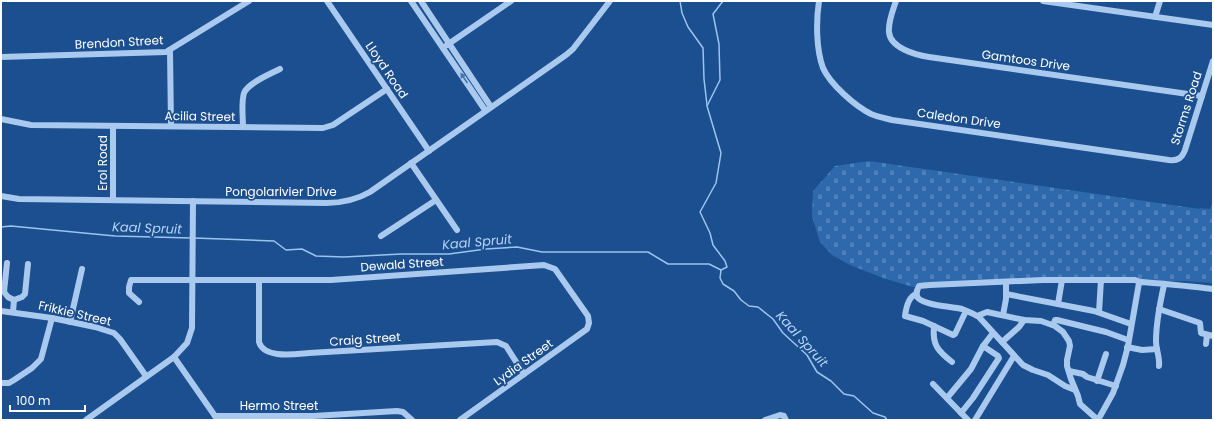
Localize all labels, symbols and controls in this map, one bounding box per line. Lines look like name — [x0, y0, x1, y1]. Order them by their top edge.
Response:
street label: Brendon Street — [74, 31, 164, 53]
street label: Lloyd Road — [362, 38, 412, 102]
street label: Gamtoos Drive — [981, 45, 1071, 75]
street label: Storms Road — [1166, 69, 1206, 147]
one-way arrow — [460, 73, 468, 83]
street label: Caledon Drive — [916, 104, 1002, 132]
street label: Acilia Street — [165, 107, 235, 125]
street label: Erol Road — [94, 135, 111, 191]
street label: Pongolarivier Drive — [225, 183, 337, 200]
water label: Kaal Spruit — [112, 217, 183, 239]
water label: Kaal Spruit — [441, 229, 513, 255]
street label: Dewald Street — [360, 253, 444, 275]
street label: Frikkie Street — [37, 296, 113, 330]
water label: Kaal Spruit — [772, 307, 833, 372]
street label: Craig Street — [329, 328, 401, 350]
street label: Lydia Street — [490, 335, 556, 389]
scale bar — [10, 387, 85, 413]
text: 100 m — [16, 392, 50, 409]
street label: Hermo Street — [240, 397, 318, 414]

